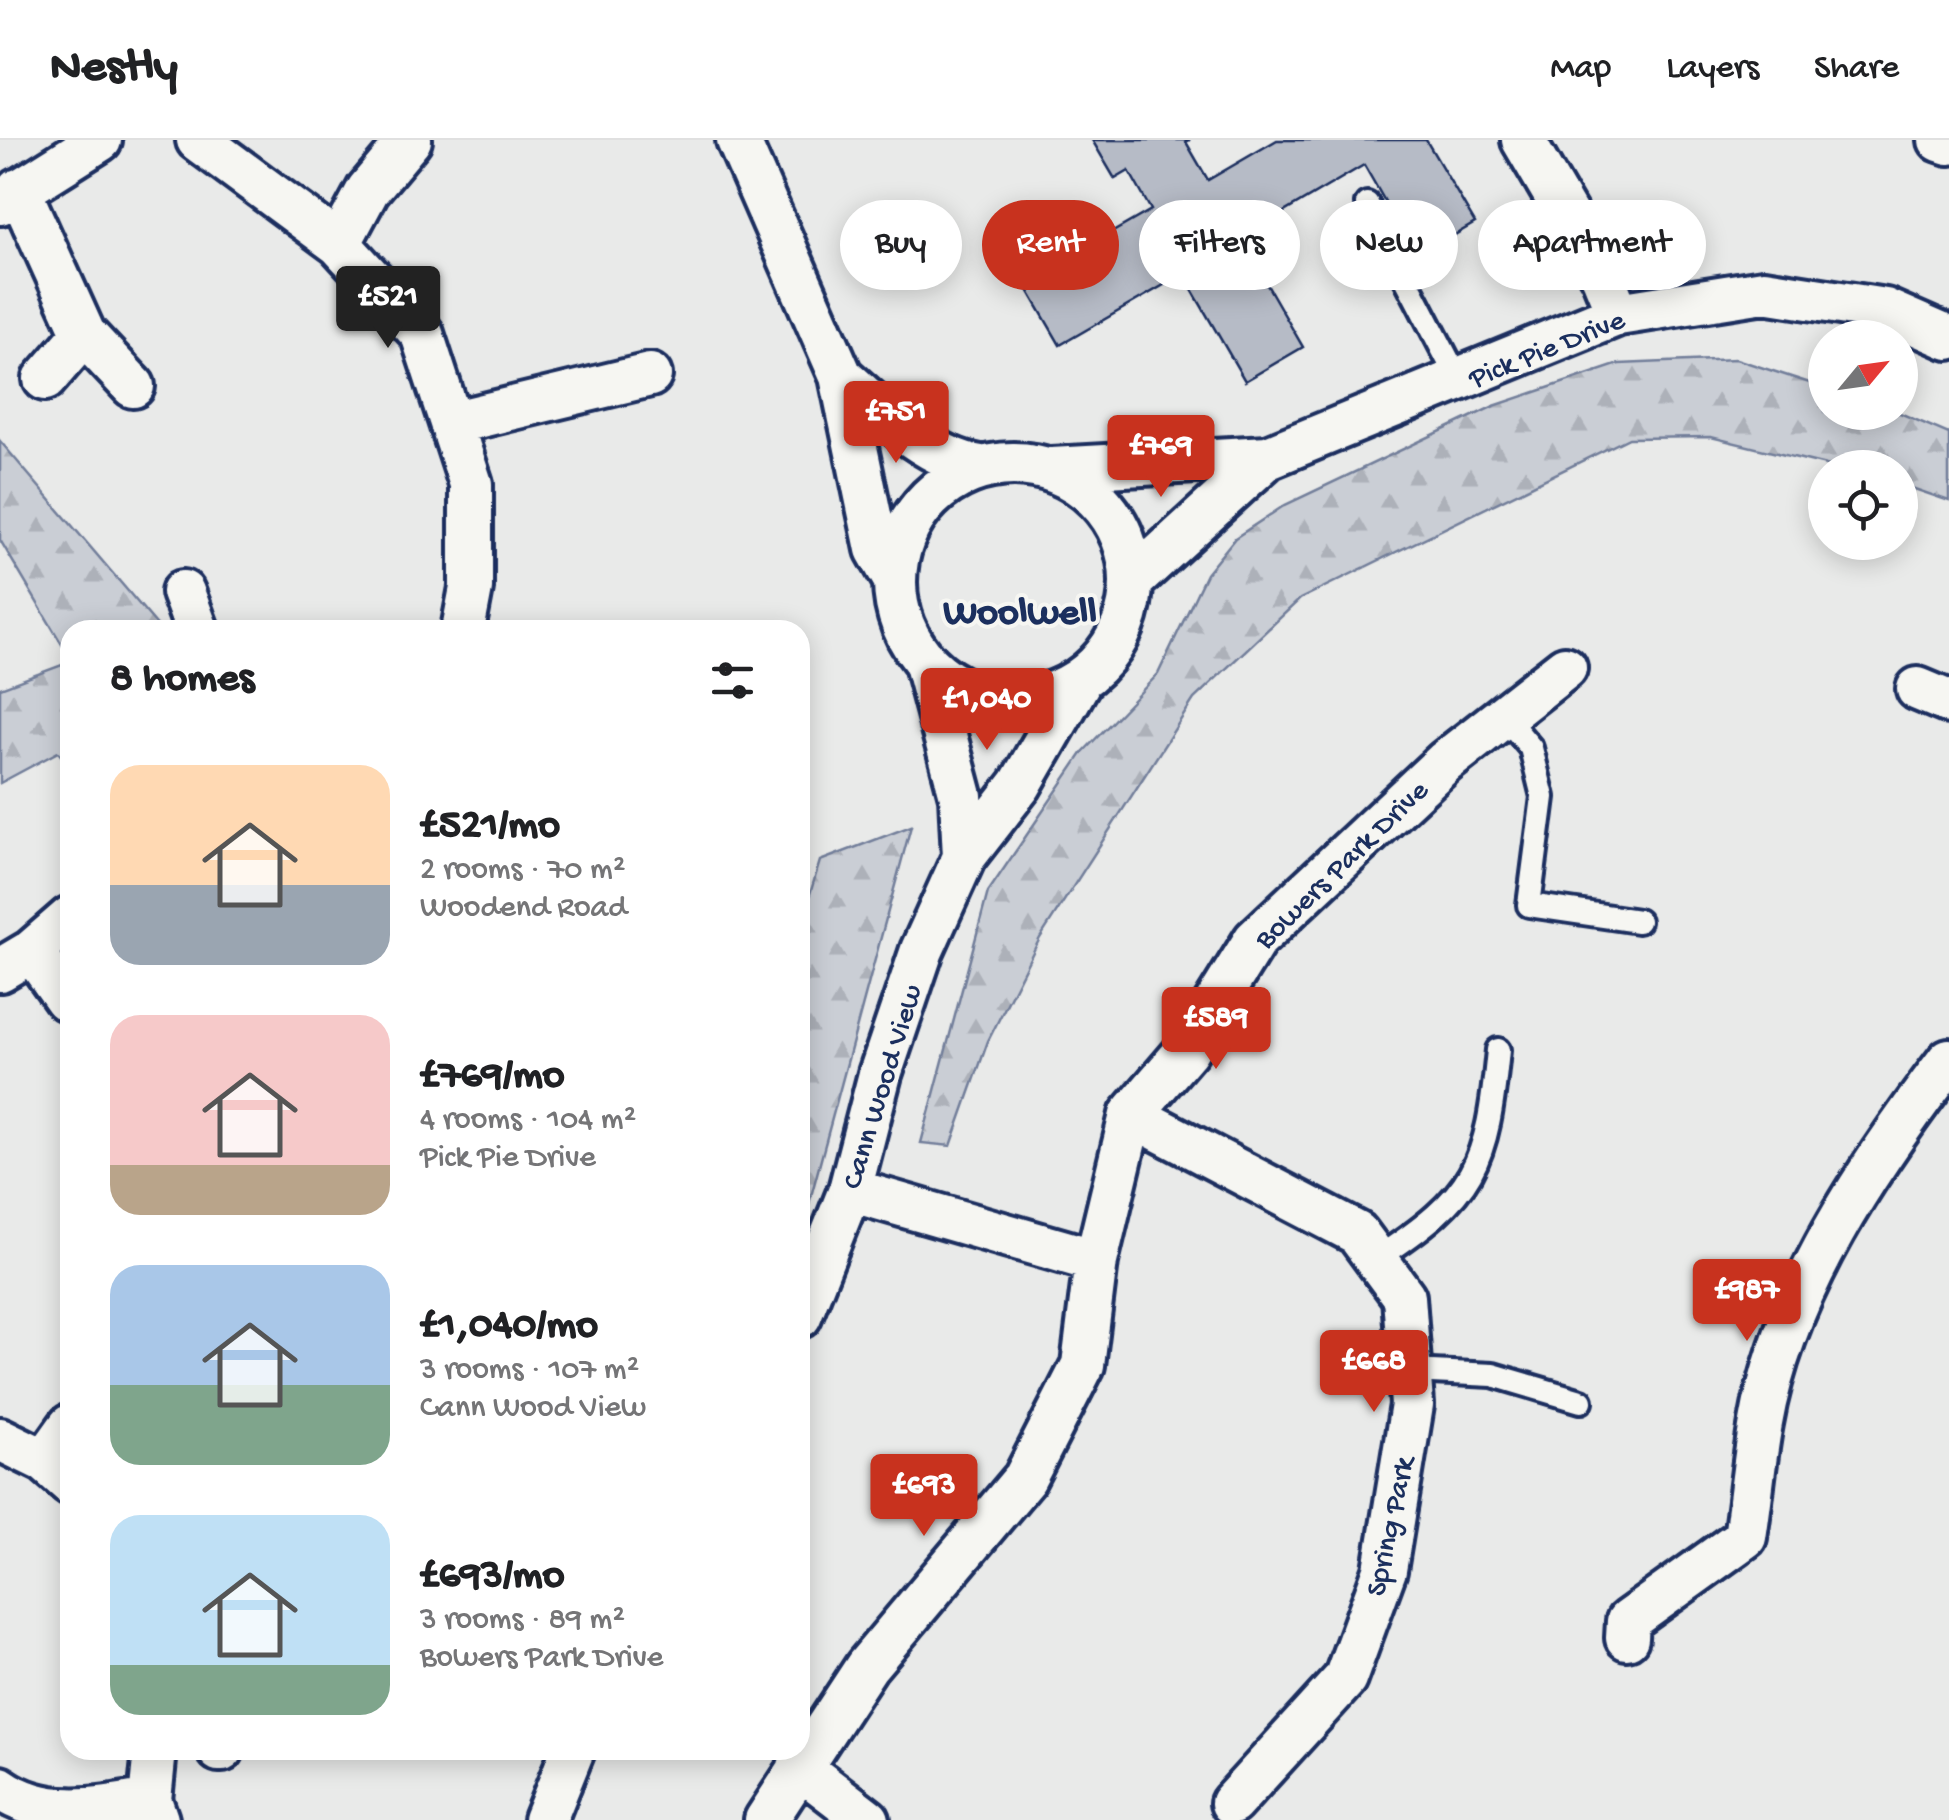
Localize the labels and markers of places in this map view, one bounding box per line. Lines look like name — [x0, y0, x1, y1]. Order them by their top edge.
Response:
pin: £521 — [329, 266, 447, 351]
pin: £751 — [837, 381, 955, 466]
pin: £769 — [1102, 415, 1220, 500]
pin: £1,040 — [906, 668, 1068, 753]
pin: £589 — [1157, 987, 1275, 1072]
pin: £987 — [1688, 1259, 1806, 1344]
pin: £668 — [1315, 1330, 1433, 1415]
pin: £693 — [865, 1454, 983, 1539]

